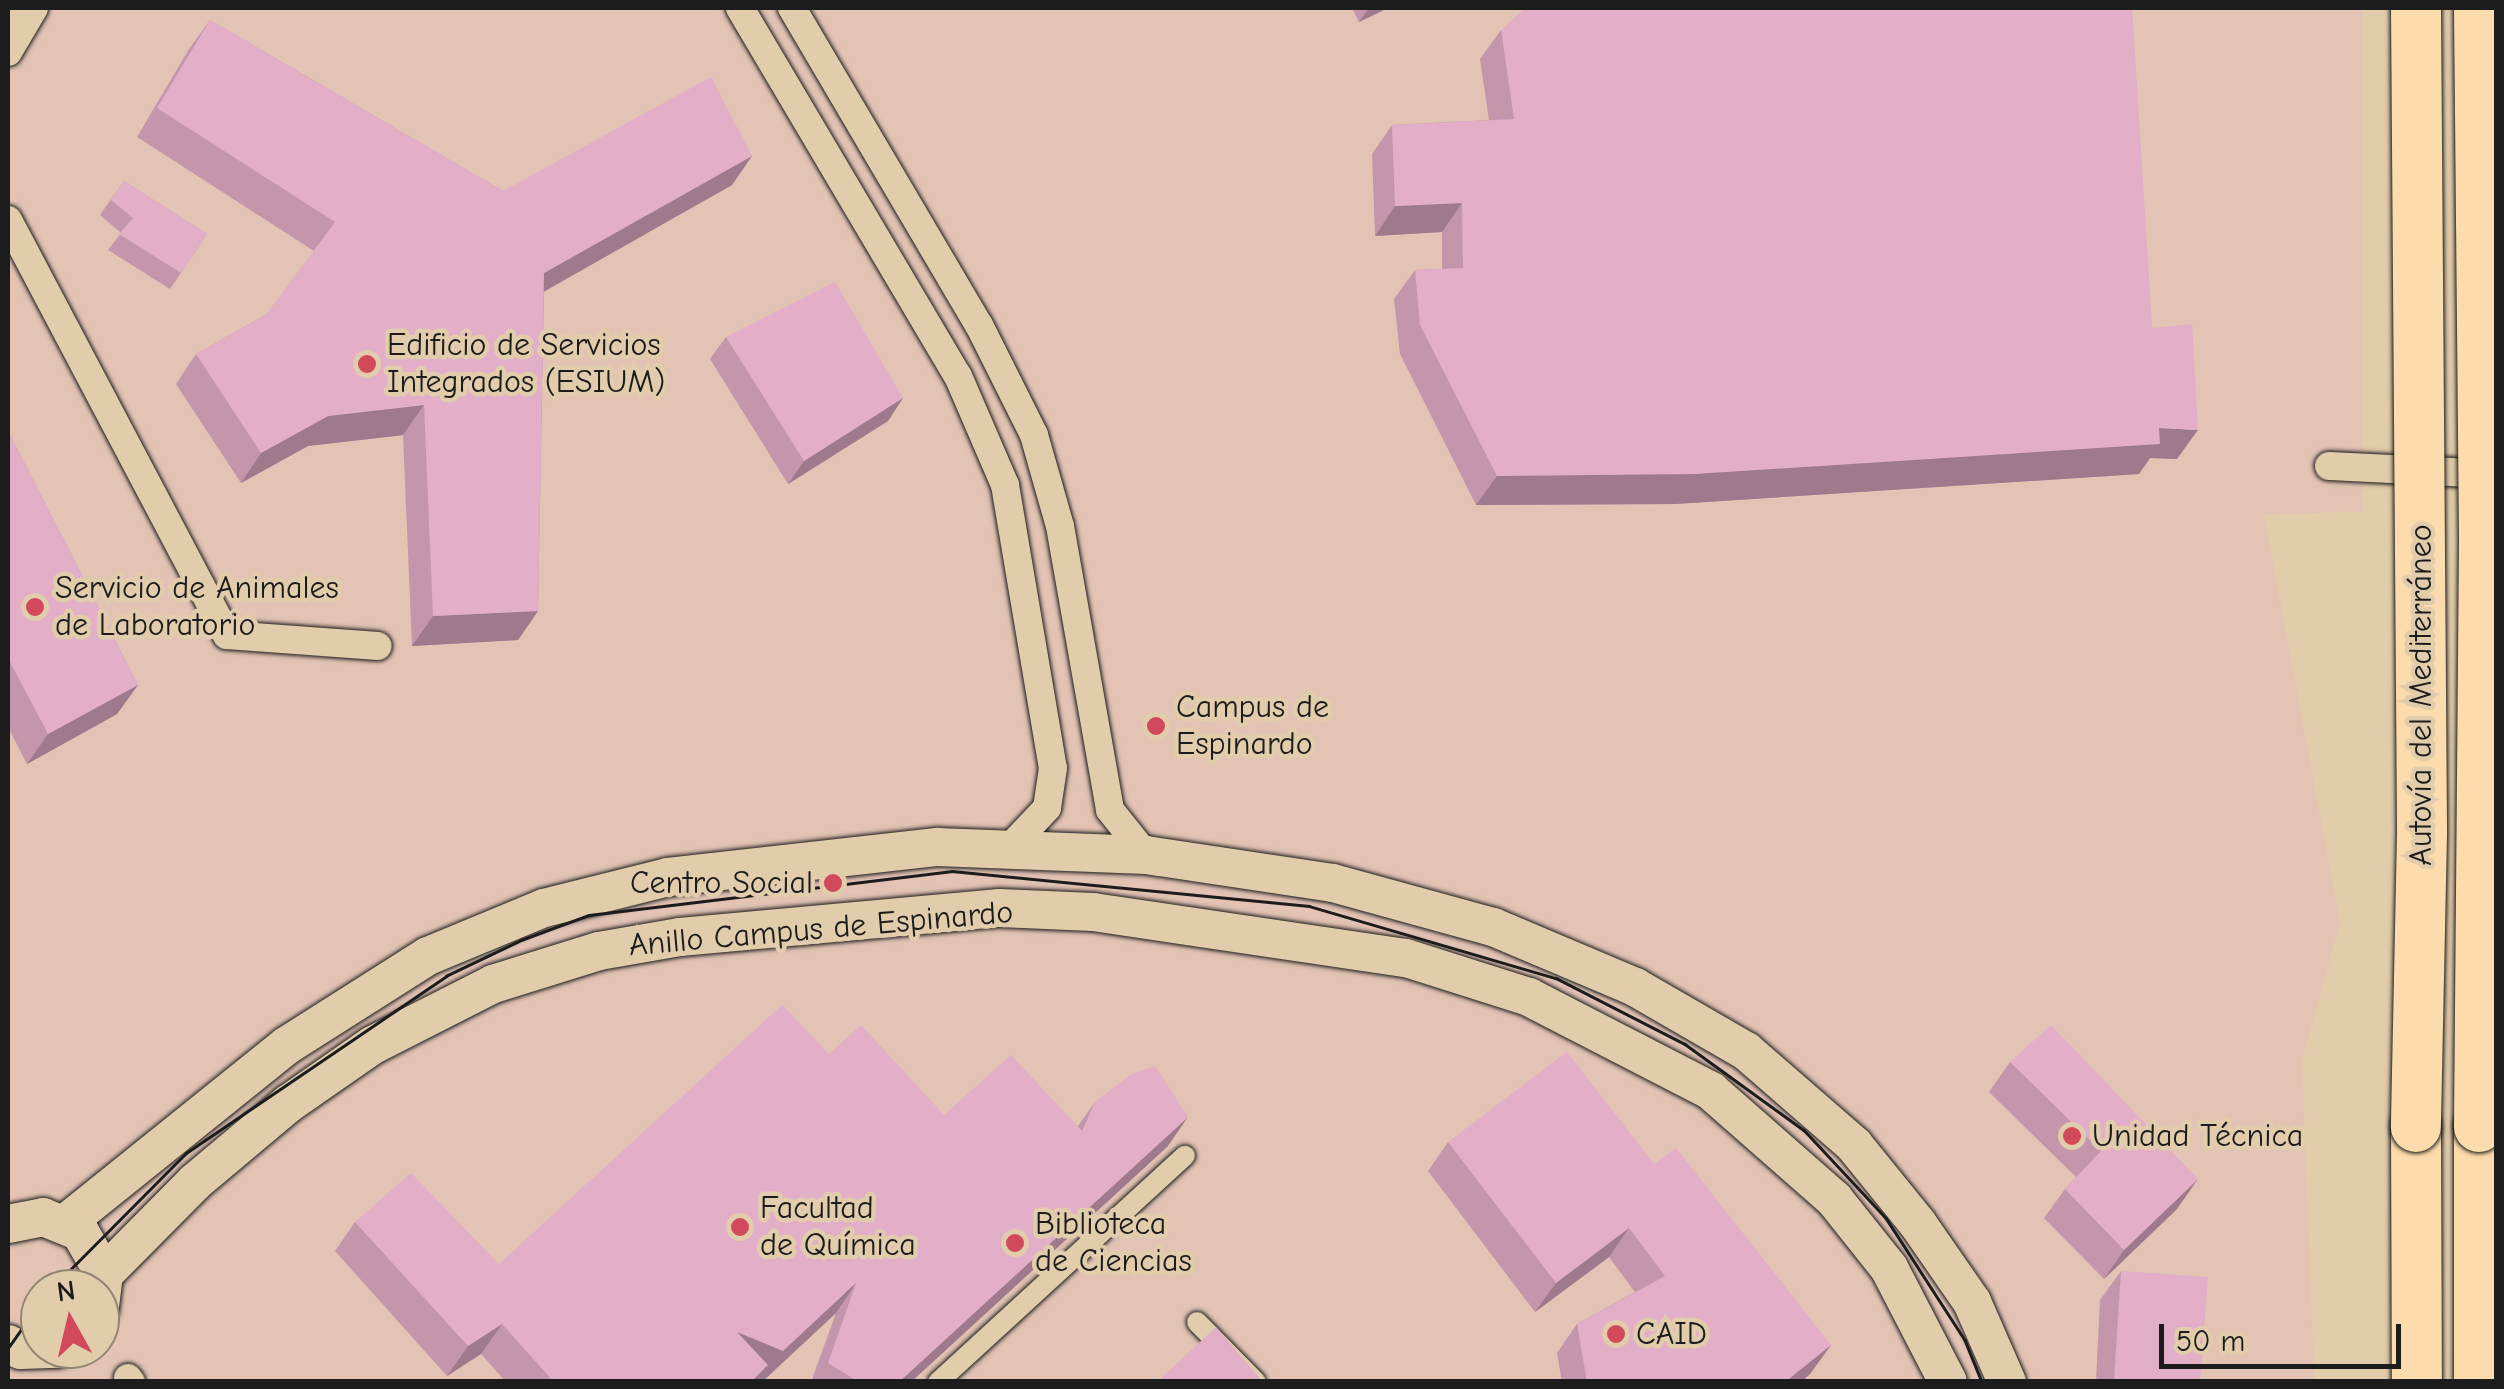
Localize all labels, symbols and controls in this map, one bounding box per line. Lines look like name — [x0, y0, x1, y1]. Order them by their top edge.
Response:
place label: Edificio de Servicios Integrados (ESIUM) — [387, 327, 665, 402]
marker: Edificio de Servicios Integrados (ESIUM) — [356, 353, 378, 375]
street label: Autovía del Mediterráneo — [2402, 524, 2440, 866]
place label: Servicio de Animales de Laboratorio — [55, 570, 339, 645]
marker: Servicio de Animales de Laboratorio — [24, 596, 46, 618]
place label: Campus de Espinardo — [1176, 689, 1329, 764]
marker: Campus de Espinardo — [1145, 715, 1167, 737]
place label: Centro Social — [630, 864, 813, 902]
marker: Centro Social — [822, 872, 844, 894]
street label: Anillo Campus de Espinardo — [627, 893, 1015, 965]
place label: Unidad Técnica — [2092, 1117, 2303, 1155]
marker: Unidad Técnica — [2061, 1125, 2083, 1147]
place label: Facultad de Química — [760, 1190, 916, 1265]
place label: Biblioteca de Ciencias — [1035, 1206, 1192, 1281]
marker: Facultad de Química — [729, 1216, 751, 1238]
marker: Biblioteca de Ciencias — [1004, 1232, 1026, 1254]
north arrow — [20, 1269, 120, 1369]
text: N — [55, 1274, 77, 1308]
scale bar — [2164, 1304, 2406, 1366]
place label: CAID — [1636, 1315, 1707, 1353]
marker: CAID — [1605, 1323, 1627, 1345]
text: 50 m — [2176, 1324, 2245, 1359]

